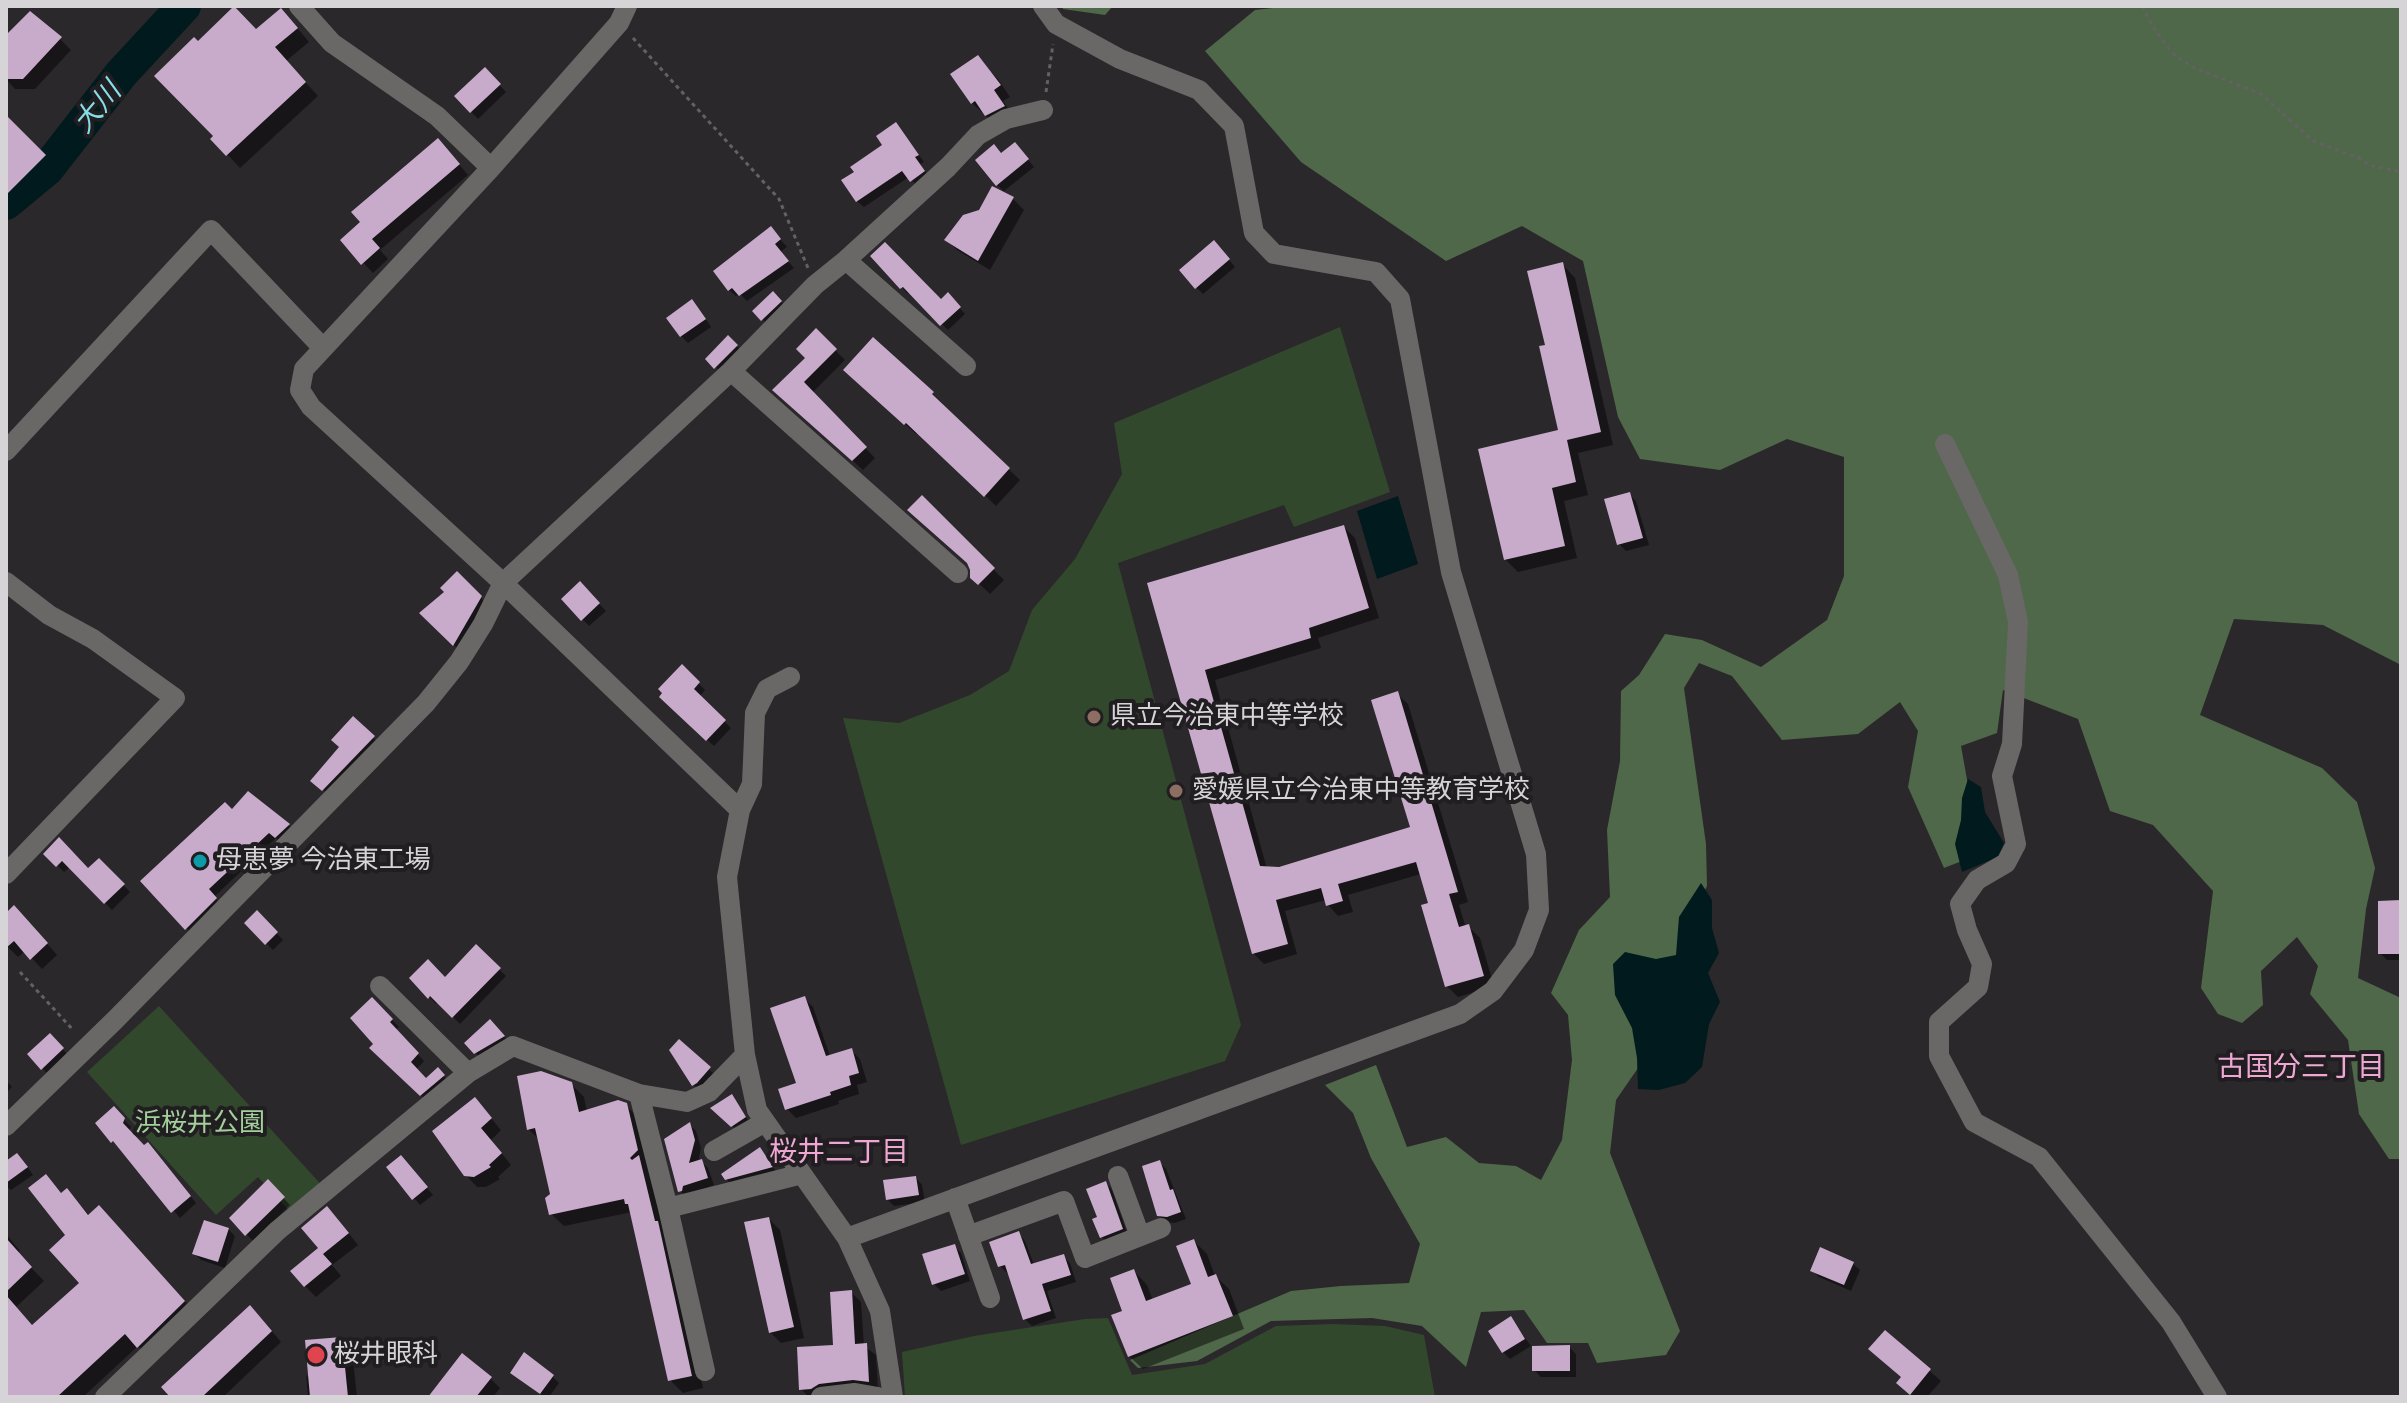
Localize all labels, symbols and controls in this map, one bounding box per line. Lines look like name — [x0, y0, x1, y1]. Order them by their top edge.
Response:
water label: 大川 — [67, 76, 129, 140]
place label: 県立今治東中等学校 — [1110, 701, 1344, 733]
marker: 県立今治東中等学校 — [1085, 708, 1103, 726]
place label: 愛媛県立今治東中等教育学校 — [1192, 775, 1530, 807]
marker: 愛媛県立今治東中等教育学校 — [1167, 782, 1185, 800]
place label: 母恵夢 今治東工場 — [216, 845, 431, 877]
marker: 母恵夢 今治東工場 — [191, 852, 209, 870]
district label: 古国分三丁目 — [2217, 1051, 2385, 1085]
park label: 浜桜井公園 — [135, 1108, 265, 1140]
district label: 桜井二丁目 — [769, 1136, 909, 1170]
place label: 桜井眼科 — [334, 1339, 438, 1371]
marker: 桜井眼科 — [305, 1344, 327, 1366]

